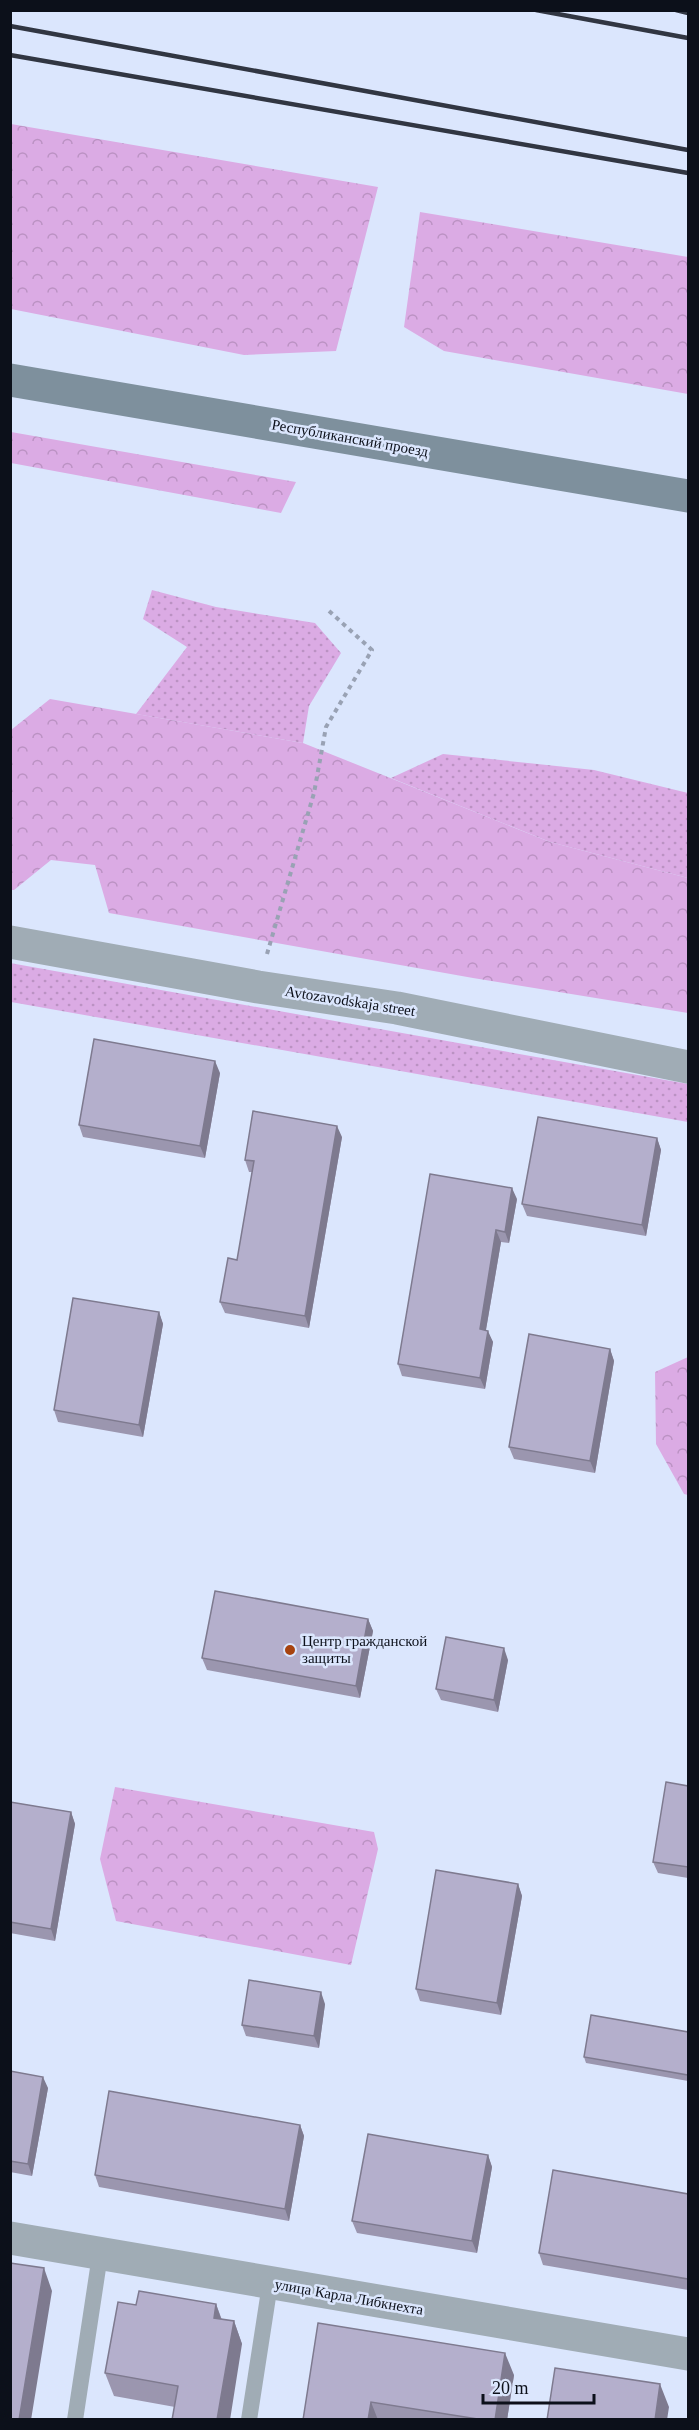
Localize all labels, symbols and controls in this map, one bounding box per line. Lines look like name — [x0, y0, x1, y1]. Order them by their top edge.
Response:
street label: Республиканский проезд — [270, 416, 430, 460]
street label: Avtozavodskaja street — [284, 983, 417, 1019]
place label: Центр гражданской защиты — [302, 1633, 427, 1666]
marker: Центр гражданской защиты — [283, 1643, 297, 1657]
street label: улица Карла Либкнехта — [273, 2276, 425, 2318]
scale bar — [483, 2367, 594, 2405]
text: 20 m — [492, 2378, 529, 2398]

